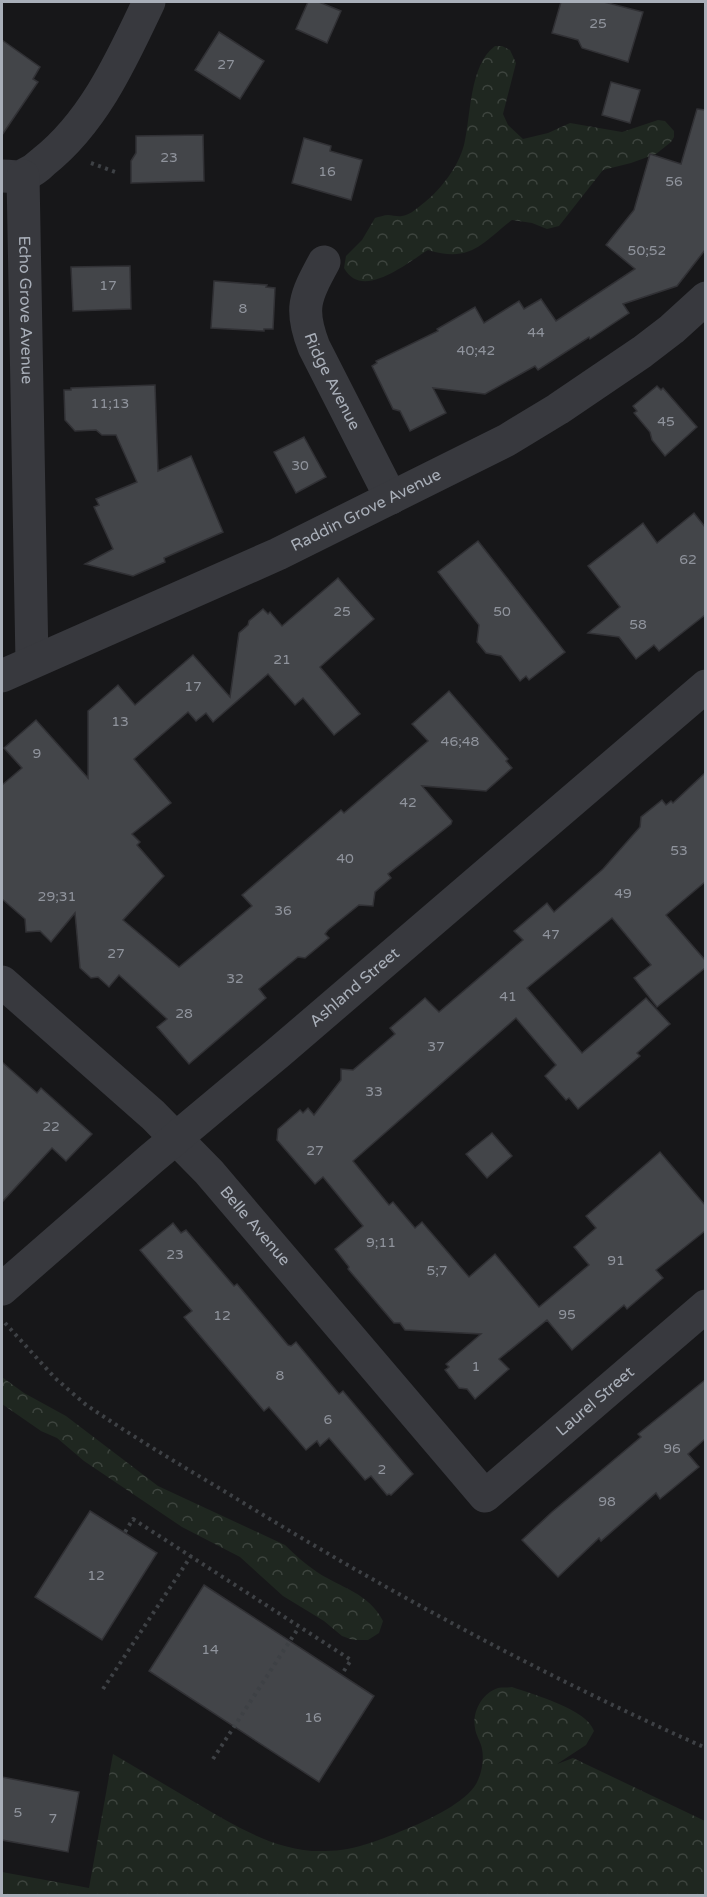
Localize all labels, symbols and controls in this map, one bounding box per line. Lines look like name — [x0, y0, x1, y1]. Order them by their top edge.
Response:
house number: 25 — [589, 15, 607, 32]
house number: 27 — [217, 56, 235, 73]
house number: 23 — [160, 149, 178, 166]
house number: 16 — [318, 163, 336, 180]
house number: 56 — [665, 173, 683, 190]
street label: Echo Grove Avenue — [14, 235, 37, 385]
house number: 50;52 — [628, 242, 666, 259]
house number: 17 — [99, 277, 117, 294]
house number: 8 — [239, 300, 248, 317]
house number: 44 — [527, 324, 545, 341]
street label: Ridge Avenue — [300, 330, 365, 434]
house number: 40;42 — [457, 342, 495, 359]
house number: 11;13 — [91, 395, 129, 412]
house number: 45 — [657, 413, 675, 430]
house number: 30 — [291, 457, 309, 474]
street label: Raddin Grove Avenue — [288, 464, 444, 556]
house number: 62 — [679, 551, 697, 568]
house number: 25 — [333, 603, 351, 620]
house number: 50 — [493, 603, 511, 620]
house number: 58 — [629, 616, 647, 633]
house number: 21 — [273, 651, 291, 668]
house number: 17 — [184, 678, 202, 695]
house number: 13 — [111, 713, 129, 730]
house number: 46;48 — [441, 733, 480, 750]
house number: 9 — [33, 745, 41, 762]
house number: 42 — [399, 794, 417, 811]
house number: 53 — [670, 842, 688, 859]
house number: 40 — [336, 850, 354, 867]
house number: 49 — [614, 885, 632, 902]
house number: 29;31 — [38, 888, 76, 905]
house number: 36 — [274, 902, 292, 919]
house number: 47 — [542, 926, 560, 943]
street label: Ashland Street — [305, 943, 404, 1031]
house number: 27 — [107, 945, 125, 962]
house number: 32 — [226, 970, 244, 987]
house number: 41 — [499, 988, 517, 1005]
house number: 28 — [175, 1005, 193, 1022]
house number: 37 — [427, 1038, 445, 1055]
house number: 33 — [365, 1083, 383, 1100]
house number: 22 — [42, 1118, 60, 1135]
house number: 27 — [306, 1142, 324, 1159]
street label: Belle Avenue — [215, 1182, 295, 1270]
house number: 9;11 — [366, 1234, 396, 1251]
house number: 23 — [166, 1246, 184, 1263]
house number: 91 — [607, 1252, 625, 1269]
house number: 5;7 — [426, 1262, 448, 1279]
house number: 95 — [558, 1306, 576, 1323]
house number: 12 — [213, 1307, 231, 1324]
house number: 1 — [472, 1358, 480, 1375]
street label: Laurel Street — [552, 1362, 638, 1440]
house number: 8 — [276, 1367, 285, 1384]
house number: 6 — [324, 1411, 333, 1428]
house number: 96 — [663, 1440, 681, 1457]
house number: 2 — [378, 1461, 386, 1478]
house number: 98 — [598, 1493, 616, 1510]
house number: 12 — [87, 1567, 105, 1584]
house number: 14 — [201, 1641, 219, 1658]
house number: 16 — [304, 1709, 322, 1726]
house number: 5 — [14, 1804, 22, 1821]
house number: 7 — [49, 1810, 57, 1827]

